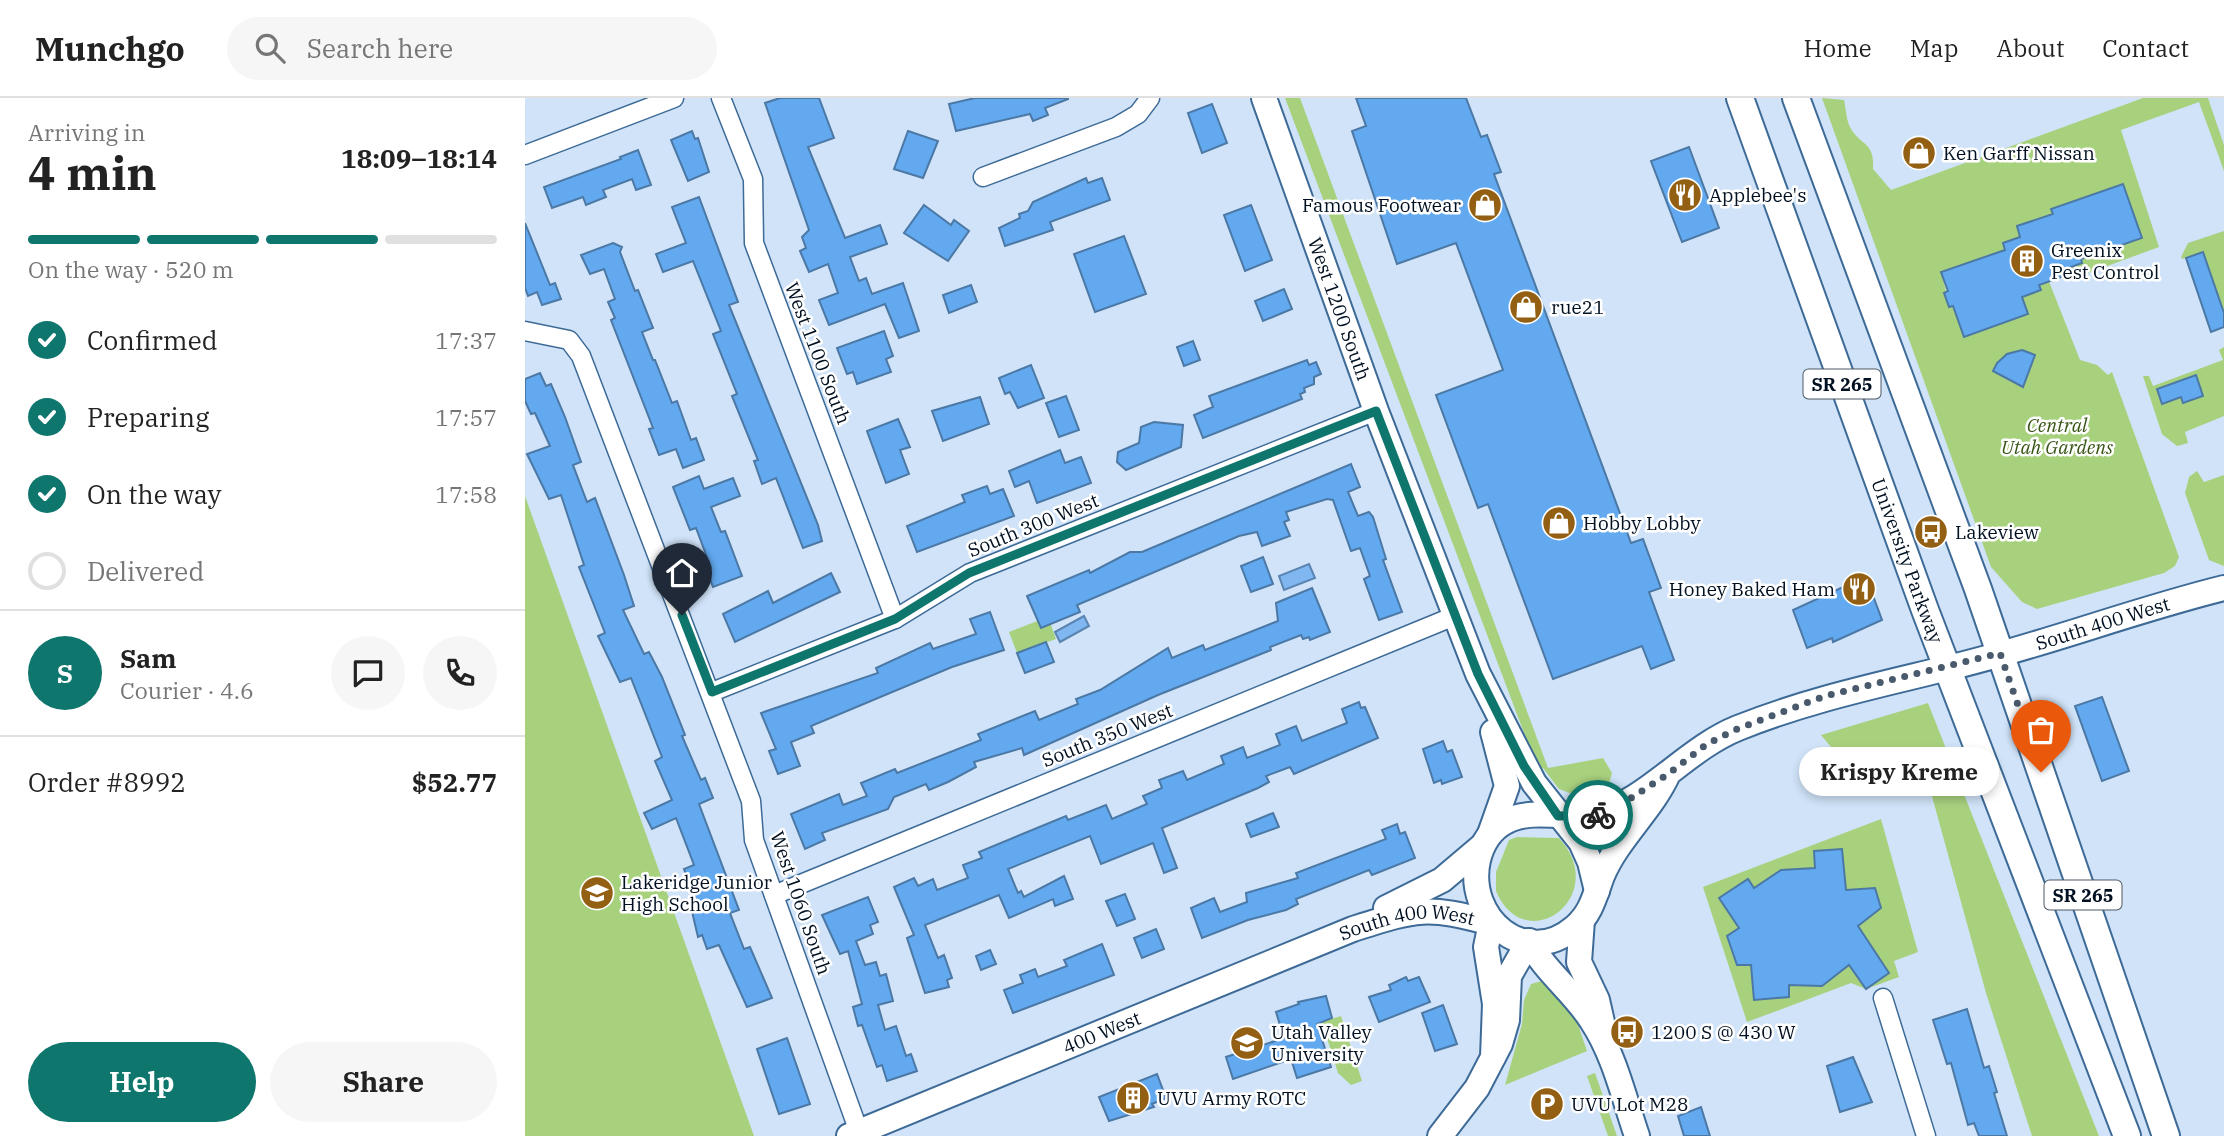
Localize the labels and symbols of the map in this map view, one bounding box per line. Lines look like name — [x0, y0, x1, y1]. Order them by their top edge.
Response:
shop icon: Ken Garff Nissan — [1900, 134, 1938, 172]
place label: Ken Garff Nissan — [1943, 141, 2095, 165]
restaurant icon: Applebee's — [1666, 176, 1704, 214]
place label: Applebee's — [1709, 183, 1806, 207]
shop icon: Famous Footwear — [1466, 186, 1504, 224]
place label: Famous Footwear — [1302, 193, 1462, 217]
street label: West 1200 South — [1303, 234, 1376, 384]
place label: Greenix Pest Control — [2051, 238, 2160, 284]
building icon: Greenix Pest Control — [2008, 242, 2046, 280]
street label: West 1100 South — [780, 279, 856, 428]
shop icon: rue21 — [1507, 288, 1545, 326]
place label: rue21 — [1551, 295, 1605, 319]
road number: SR 265 — [1803, 370, 1881, 398]
park label: Central Utah Gardens — [2001, 413, 2113, 459]
street label: University Parkway — [1866, 475, 1949, 647]
street label: South 300 West — [964, 488, 1102, 562]
shop icon: Hobby Lobby — [1540, 504, 1578, 542]
place label: Hobby Lobby — [1583, 511, 1702, 535]
bus stop icon: Lakeview — [1912, 513, 1950, 551]
place label: Lakeview — [1955, 520, 2039, 544]
pin — [652, 543, 712, 615]
restaurant icon: Honey Baked Ham — [1840, 570, 1878, 608]
place label: Honey Baked Ham — [1669, 577, 1835, 601]
street label: South 400 West — [2033, 591, 2173, 655]
street label: South 350 West — [1038, 698, 1176, 772]
pin — [2011, 700, 2071, 772]
callout: Krispy Kreme — [1799, 748, 1999, 796]
courier — [1563, 780, 1633, 850]
street label: West 1060 South — [765, 828, 837, 978]
place label: Lakeridge Junior High School — [621, 870, 773, 916]
school or university icon: Lakeridge Junior High School — [578, 874, 616, 912]
road number: SR 265 — [2045, 880, 2121, 910]
street label: South 400 West — [1335, 899, 1478, 946]
street label: 400 West — [1059, 1005, 1144, 1059]
bus stop icon: 1200 S @ 430 W — [1608, 1013, 1646, 1051]
place label: Utah Valley University — [1271, 1020, 1373, 1066]
place label: 1200 S @ 430 W — [1651, 1020, 1796, 1044]
school or university icon: Utah Valley University — [1228, 1024, 1266, 1062]
building icon: UVU Army ROTC — [1114, 1079, 1152, 1117]
parking icon: UVU Lot M28 — [1528, 1085, 1566, 1123]
place label: UVU Army ROTC — [1157, 1086, 1306, 1110]
place label: UVU Lot M28 — [1571, 1092, 1688, 1116]

